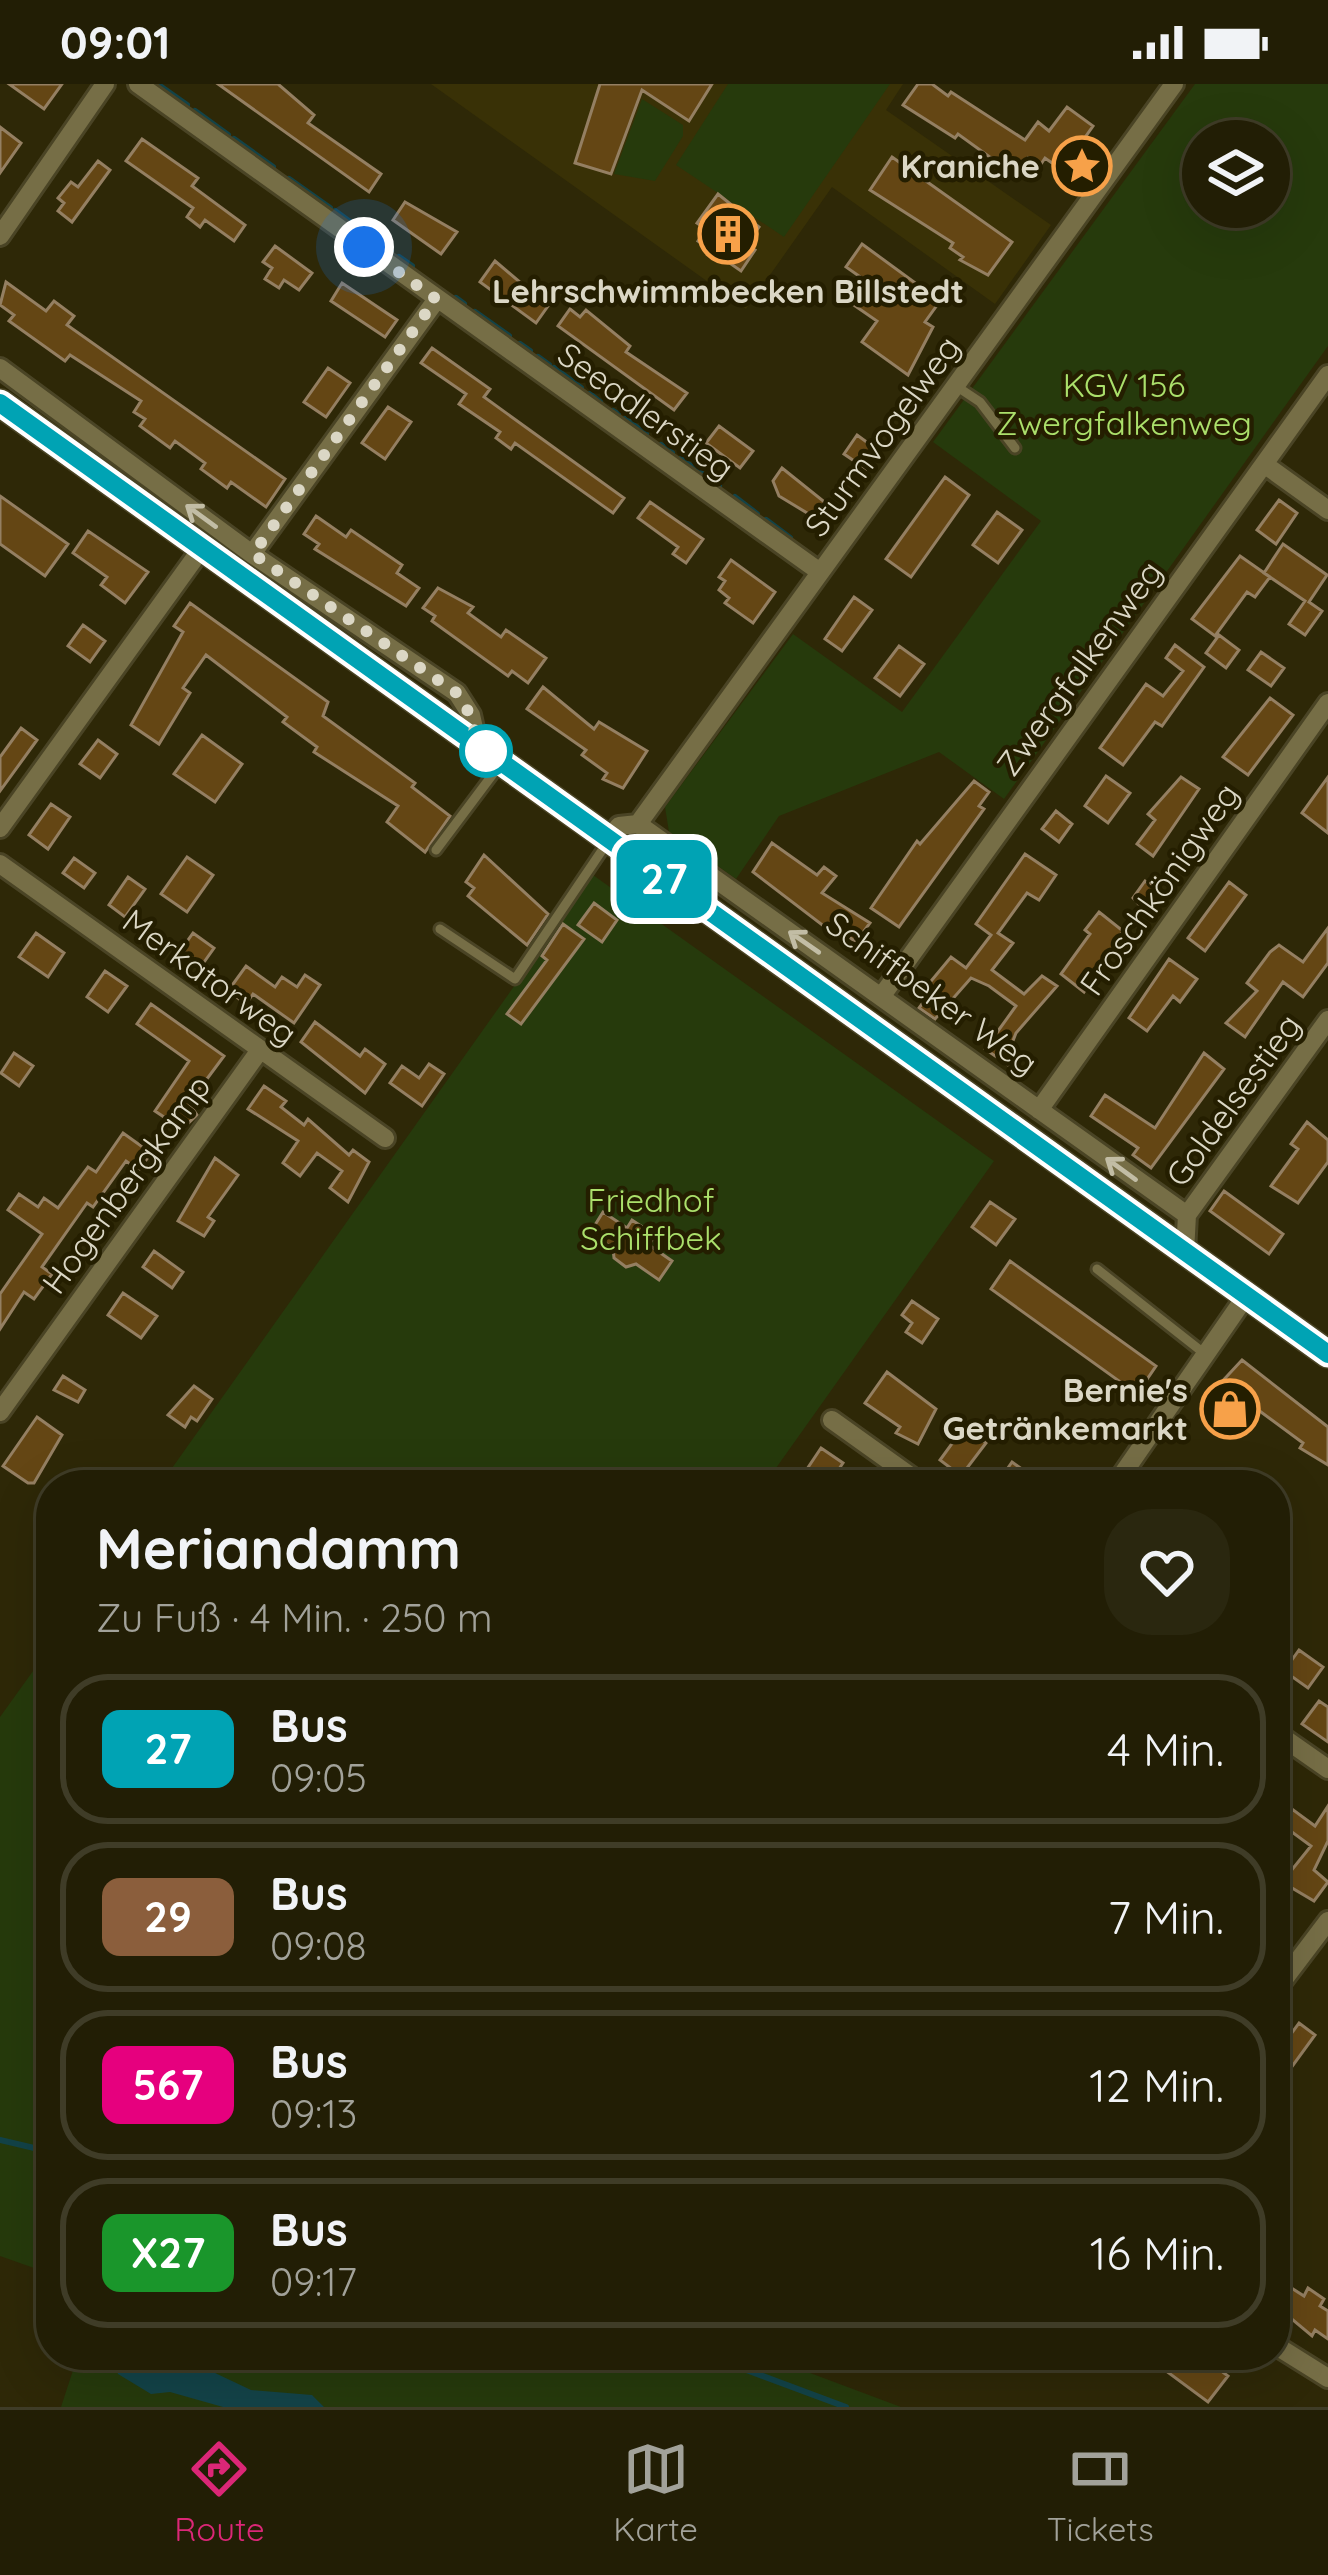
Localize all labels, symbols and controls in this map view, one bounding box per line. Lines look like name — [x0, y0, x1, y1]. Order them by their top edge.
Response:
text: 09:01 — [60, 14, 171, 70]
map controls — [1182, 120, 1290, 228]
button: layers — [1182, 120, 1290, 228]
place icon: Kraniche — [1051, 135, 1113, 197]
place label: Kraniche — [901, 145, 1040, 186]
building icon: Lehrschwimmbecken Billstedt — [697, 203, 759, 265]
your location — [334, 217, 394, 277]
place label: Lehrschwimmbecken Billstedt — [492, 270, 964, 311]
street label: Sturmvogelweg — [795, 327, 968, 544]
street label: Seeadlerstieg — [550, 333, 742, 488]
park label: KGV 156 Zwergfalkenweg — [996, 364, 1252, 443]
one-way arrow — [185, 503, 218, 529]
street label: Zwergfalkenweg — [987, 552, 1170, 783]
unlabelled marker — [461, 726, 511, 776]
street label: Froschkönigweg — [1070, 775, 1247, 1003]
line badge: 27 — [610, 840, 718, 918]
text: 27 — [641, 852, 687, 905]
street label: Merkatorweg — [115, 900, 305, 1054]
street label: Schiffbeker Weg — [818, 902, 1046, 1083]
one-way arrow — [788, 930, 821, 955]
street label: Goldelsestieg — [1156, 1005, 1309, 1194]
street label: Hogenbergkamp — [32, 1066, 219, 1301]
one-way arrow — [1105, 1156, 1138, 1182]
park label: Friedhof Schiffbek — [580, 1179, 722, 1258]
place label: Bernie's Getränkemarkt — [942, 1369, 1188, 1448]
shop icon: Bernie's Getränkemarkt — [1199, 1378, 1261, 1440]
button: heart — [1104, 1509, 1230, 1635]
text: Meriandamm — [96, 1512, 461, 1583]
text: Zu Fuß · 4 Min. · 250 m — [96, 1593, 493, 1642]
text: Bus — [270, 1697, 348, 1753]
text: 4 Min. — [1107, 1721, 1224, 1777]
text: 27 — [145, 1722, 191, 1775]
text: 09:05 — [270, 1753, 367, 1802]
text: Bus — [270, 1865, 348, 1921]
text: 7 Min. — [1108, 1889, 1224, 1945]
text: 29 — [144, 1890, 192, 1943]
text: 09:08 — [270, 1921, 367, 1970]
text: Bus — [270, 2033, 348, 2089]
text: 12 Min. — [1089, 2057, 1224, 2113]
text: 567 — [133, 2058, 203, 2111]
text: 09:13 — [270, 2089, 357, 2138]
text: Bus — [270, 2201, 348, 2257]
text: 16 Min. — [1090, 2225, 1224, 2281]
text: X27 — [131, 2226, 205, 2279]
text: 09:17 — [270, 2257, 357, 2306]
tab: Route — [174, 2436, 265, 2549]
tab: Karte — [613, 2436, 698, 2549]
tab: Tickets — [1047, 2436, 1154, 2549]

